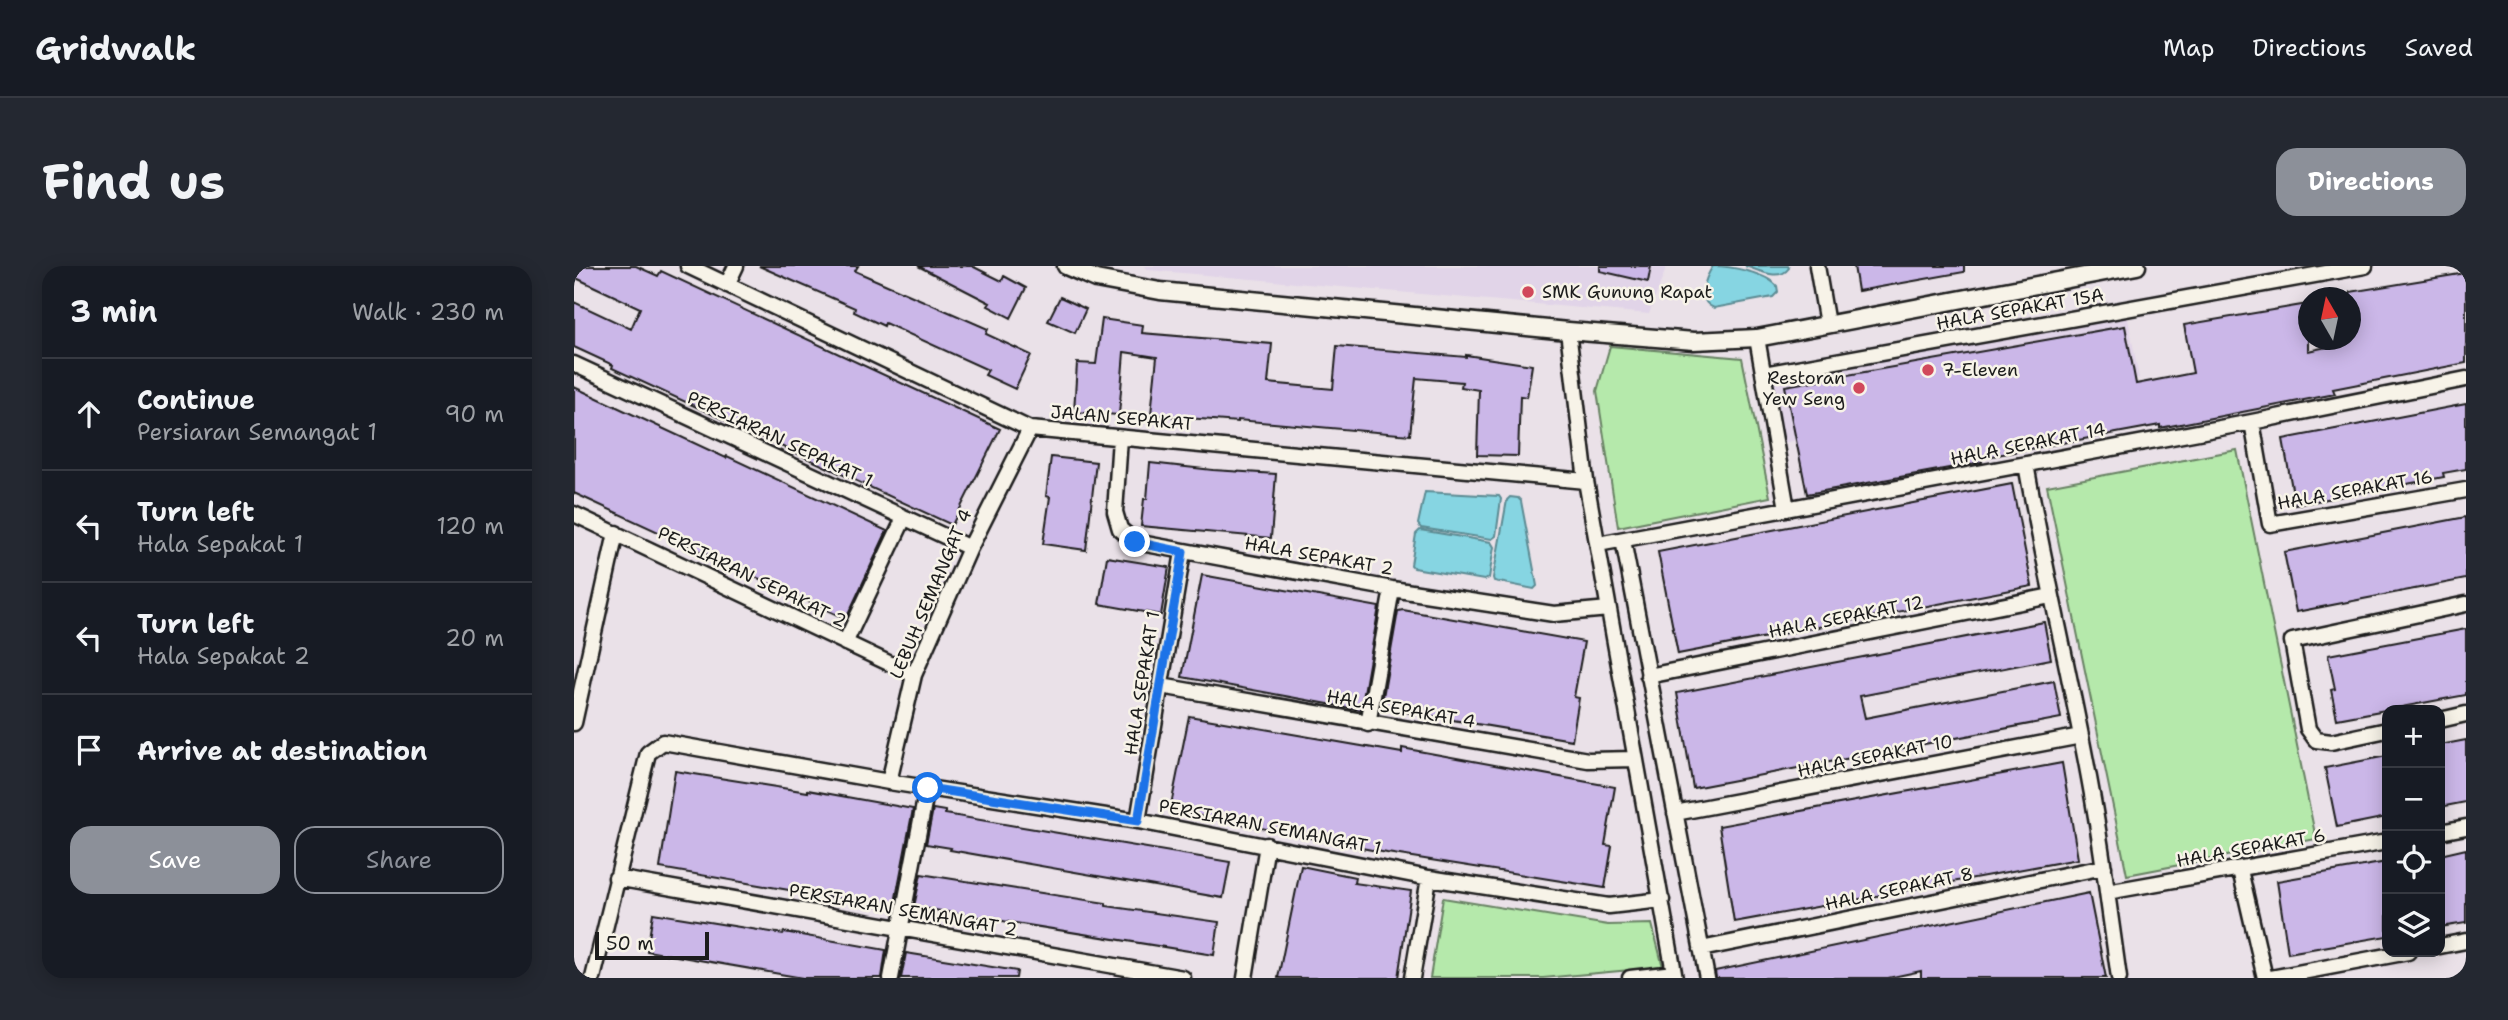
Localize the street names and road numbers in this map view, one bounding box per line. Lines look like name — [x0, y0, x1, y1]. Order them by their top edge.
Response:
street label: HALA SEPAKAT 15A — [1934, 282, 2106, 336]
street label: PERSIARAN SEPAKAT 1 — [683, 385, 877, 493]
street label: JALAN SEPAKAT — [1049, 400, 1195, 436]
street label: HALA SEPAKAT 14 — [1948, 417, 2108, 471]
street label: HALA SEPAKAT 16 — [2275, 464, 2435, 516]
street label: LEBUH SEMANGAT 4 — [884, 505, 978, 683]
street label: PERSIARAN SEPAKAT 2 — [654, 521, 850, 633]
street label: HALA SEPAKAT 2 — [1243, 531, 1395, 581]
street label: HALA SEPAKAT 12 — [1766, 590, 1926, 644]
street label: HALA SEPAKAT 1 — [1119, 609, 1165, 757]
street label: HALA SEPAKAT 4 — [1325, 684, 1477, 734]
street label: HALA SEPAKAT 10 — [1795, 729, 1955, 783]
street label: PERSIARAN SEMANGAT 1 — [1157, 794, 1383, 860]
street label: HALA SEPAKAT 6 — [2175, 823, 2327, 873]
street label: HALA SEPAKAT 8 — [1823, 862, 1975, 916]
street label: PERSIARAN SEMANGAT 2 — [787, 878, 1019, 942]

